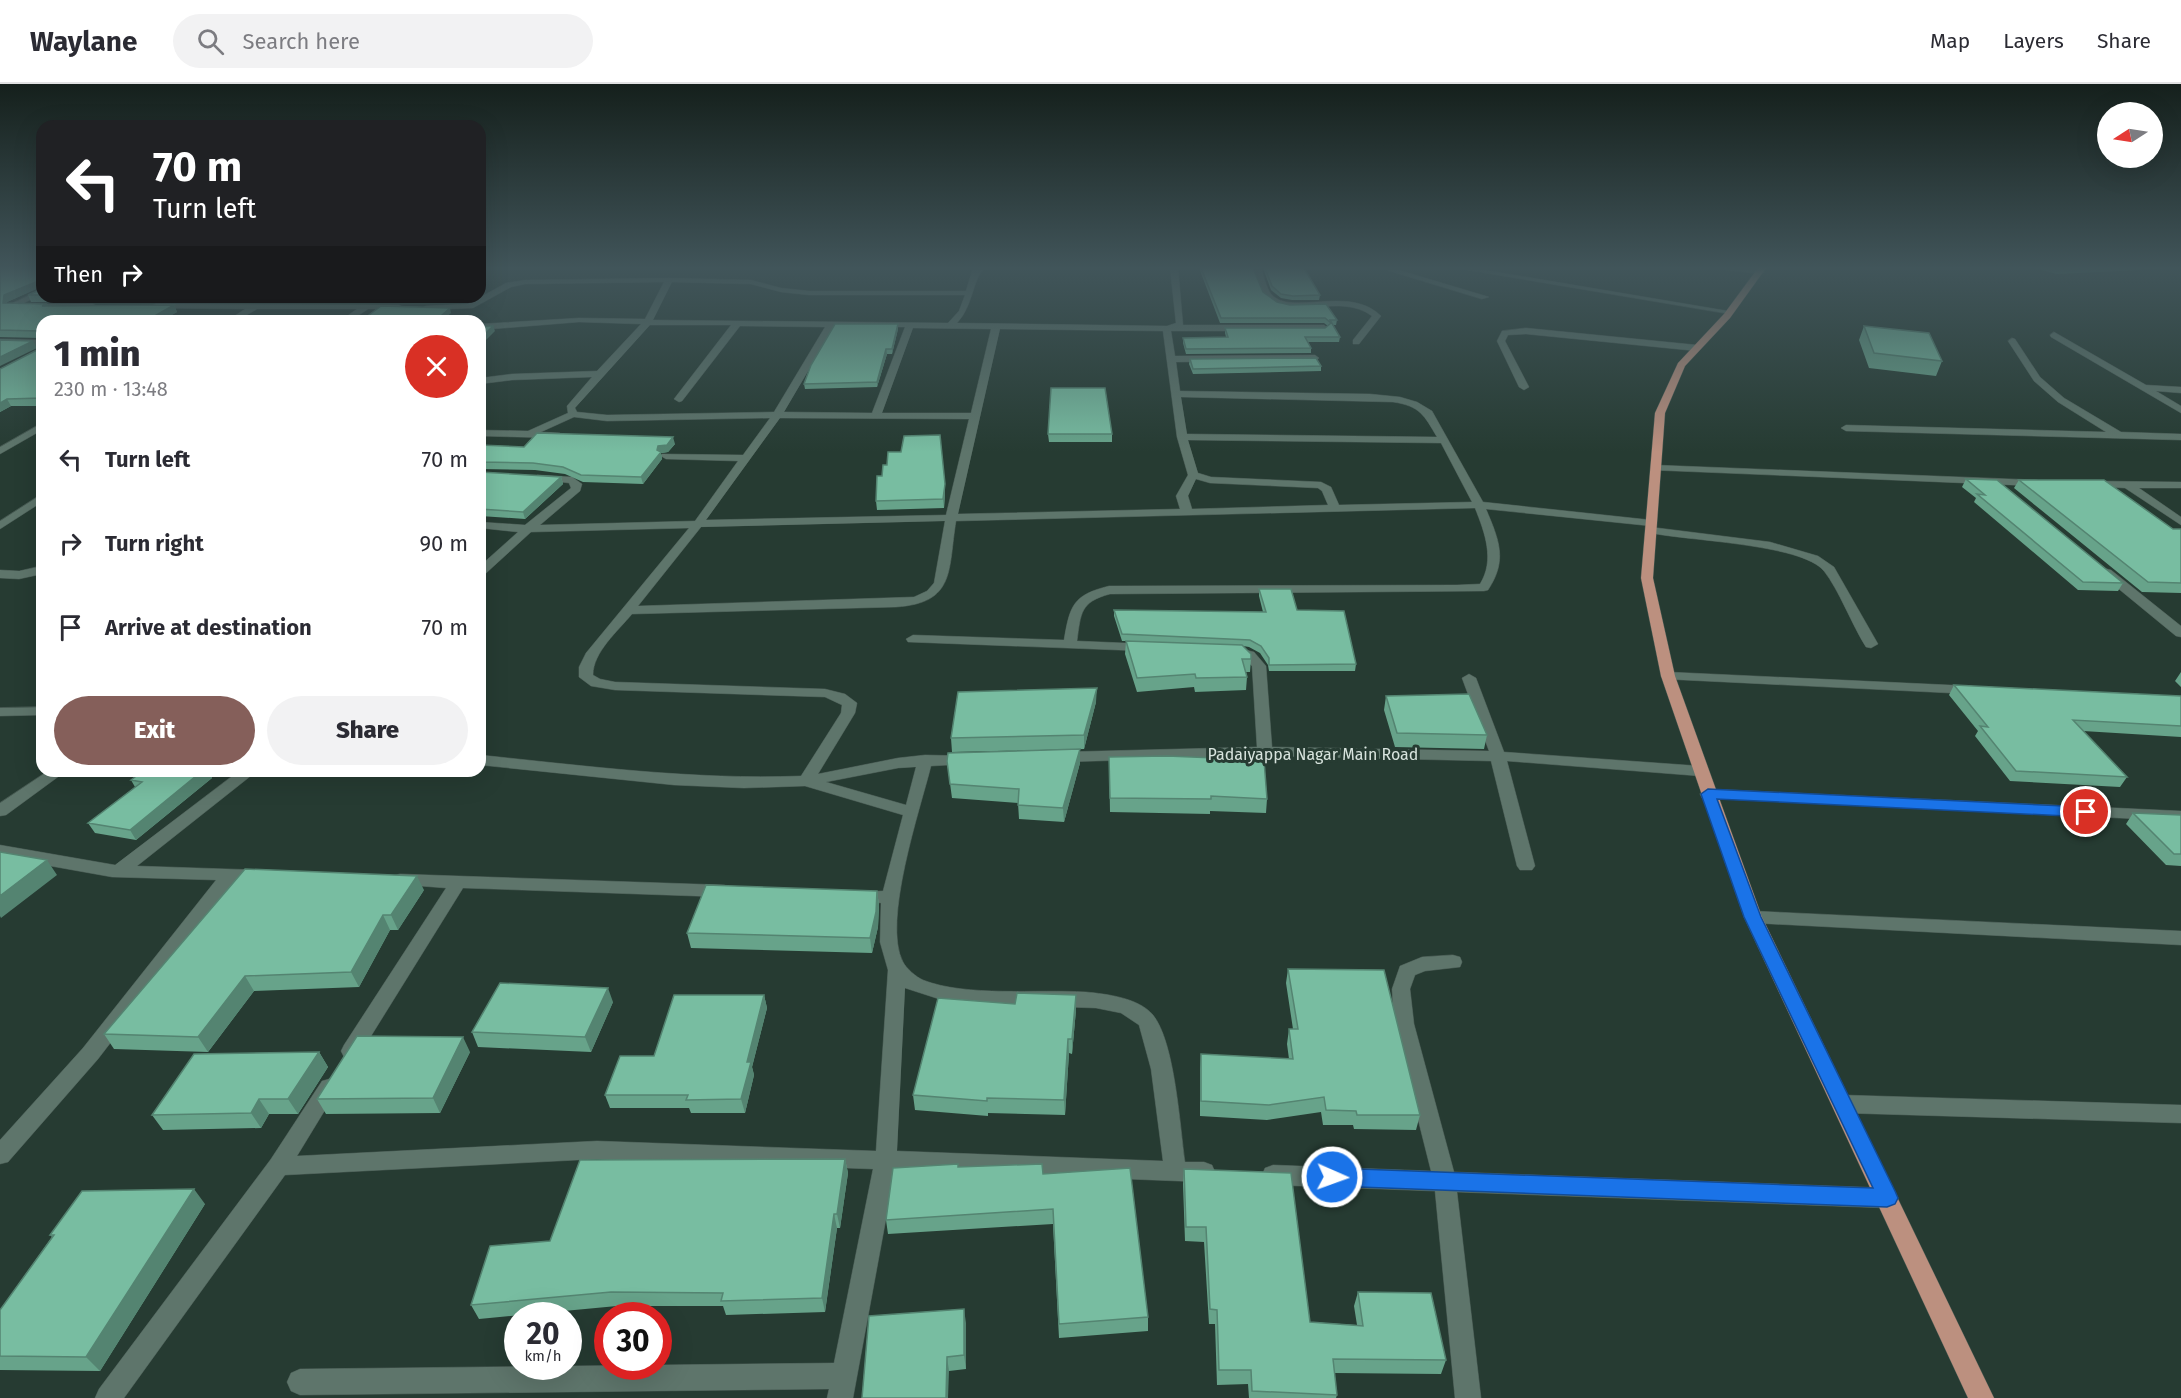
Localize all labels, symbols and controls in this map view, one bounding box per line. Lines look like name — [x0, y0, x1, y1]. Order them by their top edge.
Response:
search box — [173, 14, 593, 68]
text: Waylane — [30, 25, 137, 58]
icon: search — [194, 25, 227, 58]
text: Search here — [242, 28, 360, 55]
text: Map — [1930, 28, 1970, 54]
text: Layers — [2003, 28, 2064, 54]
text: Share — [2097, 28, 2151, 54]
north arrow — [2097, 102, 2163, 168]
map controls — [2097, 102, 2163, 168]
text: 70 m — [153, 142, 242, 192]
icon: left — [54, 144, 132, 222]
text: Turn left — [153, 193, 256, 225]
icon: right — [115, 258, 148, 291]
text: Then — [54, 261, 103, 288]
text: 1 min — [54, 332, 140, 376]
button: close — [405, 335, 468, 398]
text: 230 m · 13:48 — [54, 377, 168, 401]
icon: left — [54, 443, 87, 476]
text: Turn left — [105, 446, 190, 473]
text: 70 m — [422, 446, 468, 473]
icon: right — [54, 527, 87, 560]
text: Turn right — [105, 530, 204, 557]
text: 90 m — [419, 530, 468, 557]
icon: arrive — [54, 611, 87, 644]
text: Arrive at destination — [105, 614, 312, 641]
text: 70 m — [422, 614, 468, 641]
button: Exit — [54, 696, 255, 765]
button: Share — [267, 696, 468, 765]
street label: Padaiyappa Nagar Main Road — [1208, 745, 1418, 764]
pin — [2060, 786, 2111, 837]
icon: arrive — [2069, 795, 2102, 828]
position arrow — [1300, 1145, 1364, 1209]
speed limit sign: 30 — [594, 1302, 672, 1380]
text: 20 — [526, 1316, 560, 1352]
text: km/h — [524, 1347, 562, 1365]

